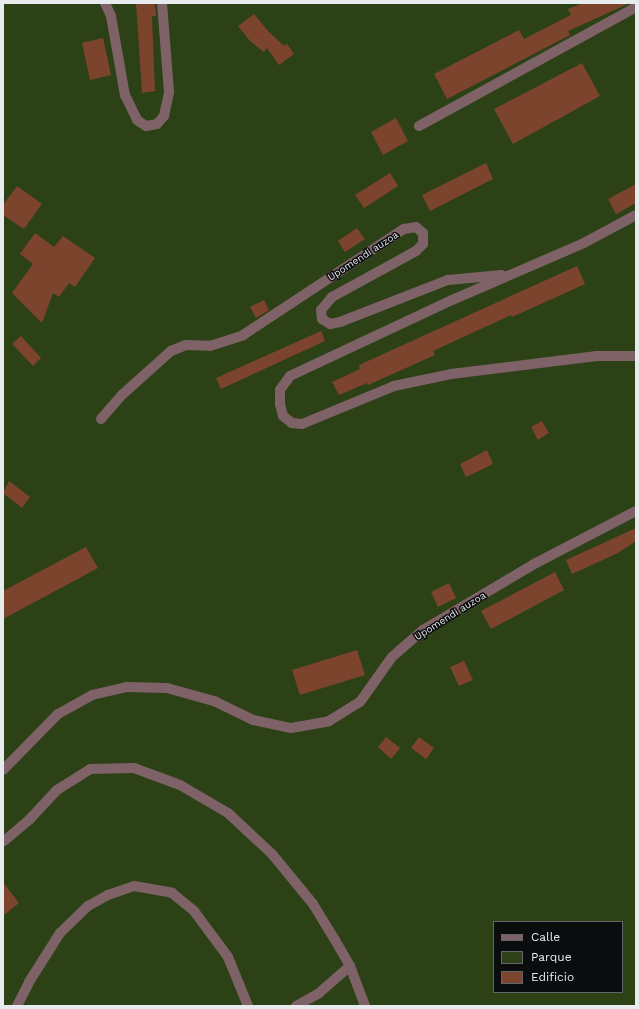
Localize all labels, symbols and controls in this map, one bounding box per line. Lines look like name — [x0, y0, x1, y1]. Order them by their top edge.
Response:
street label: Upomendi auzoa — [325, 229, 401, 283]
street label: Upomendi auzoa — [412, 589, 488, 643]
legend — [493, 921, 623, 993]
text: Calle — [531, 930, 560, 944]
text: Parque — [531, 950, 572, 964]
text: Edificio — [531, 970, 574, 984]

